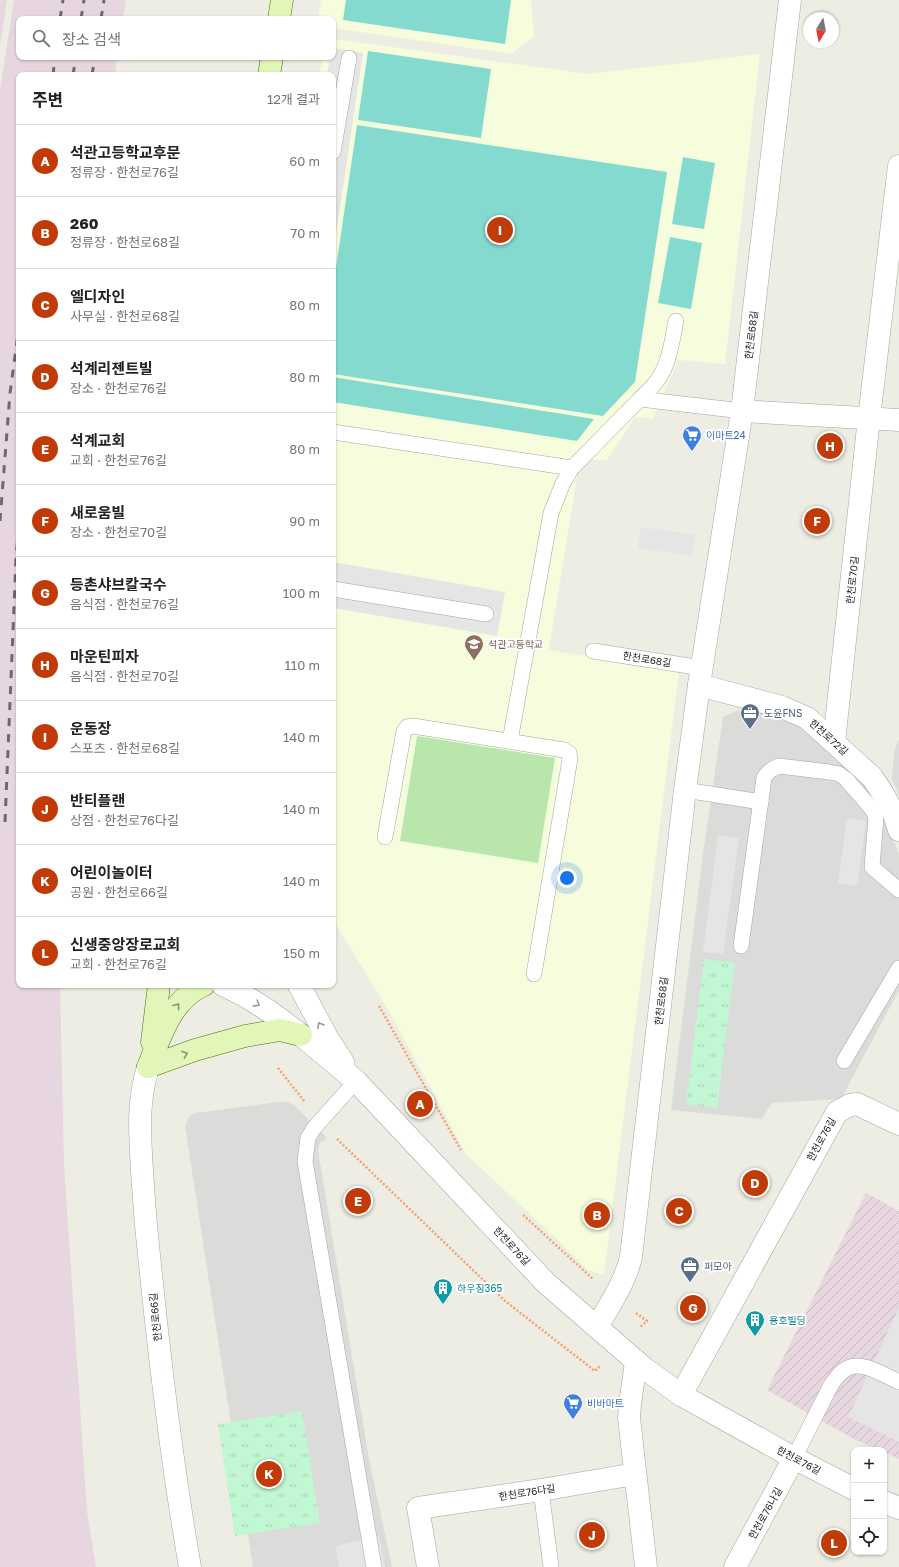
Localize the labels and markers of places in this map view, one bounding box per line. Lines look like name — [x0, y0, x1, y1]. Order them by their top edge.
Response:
pin: I — [487, 215, 513, 245]
supermarket icon: 이마트24 — [681, 424, 703, 452]
place label: 이마트24 — [706, 429, 746, 441]
pin: H — [817, 431, 843, 461]
pin: F — [804, 506, 830, 536]
school or university icon: 석관고등학교 — [463, 633, 485, 661]
place label: 석관고등학교 — [488, 638, 543, 650]
office icon: 도윤FNS — [739, 702, 761, 730]
place label: 도윤FNS — [764, 707, 802, 719]
pin: A — [407, 1089, 433, 1119]
pin: D — [742, 1168, 768, 1198]
pin: E — [345, 1186, 371, 1216]
pin: C — [666, 1196, 692, 1226]
pin: B — [584, 1200, 610, 1230]
office icon: 퍼모아 — [679, 1255, 701, 1283]
place label: 퍼모아 — [704, 1260, 732, 1272]
building icon: 하우징365 — [432, 1277, 454, 1305]
place label: 하우징365 — [457, 1282, 502, 1294]
pin: G — [680, 1293, 706, 1323]
building icon: 용호빌딩 — [744, 1309, 766, 1337]
place label: 용호빌딩 — [769, 1314, 806, 1326]
supermarket icon: 비바마트 — [562, 1392, 584, 1420]
place label: 비바마트 — [587, 1397, 624, 1409]
pin: K — [256, 1459, 282, 1489]
pin: J — [579, 1520, 605, 1550]
pin: L — [821, 1528, 847, 1558]

